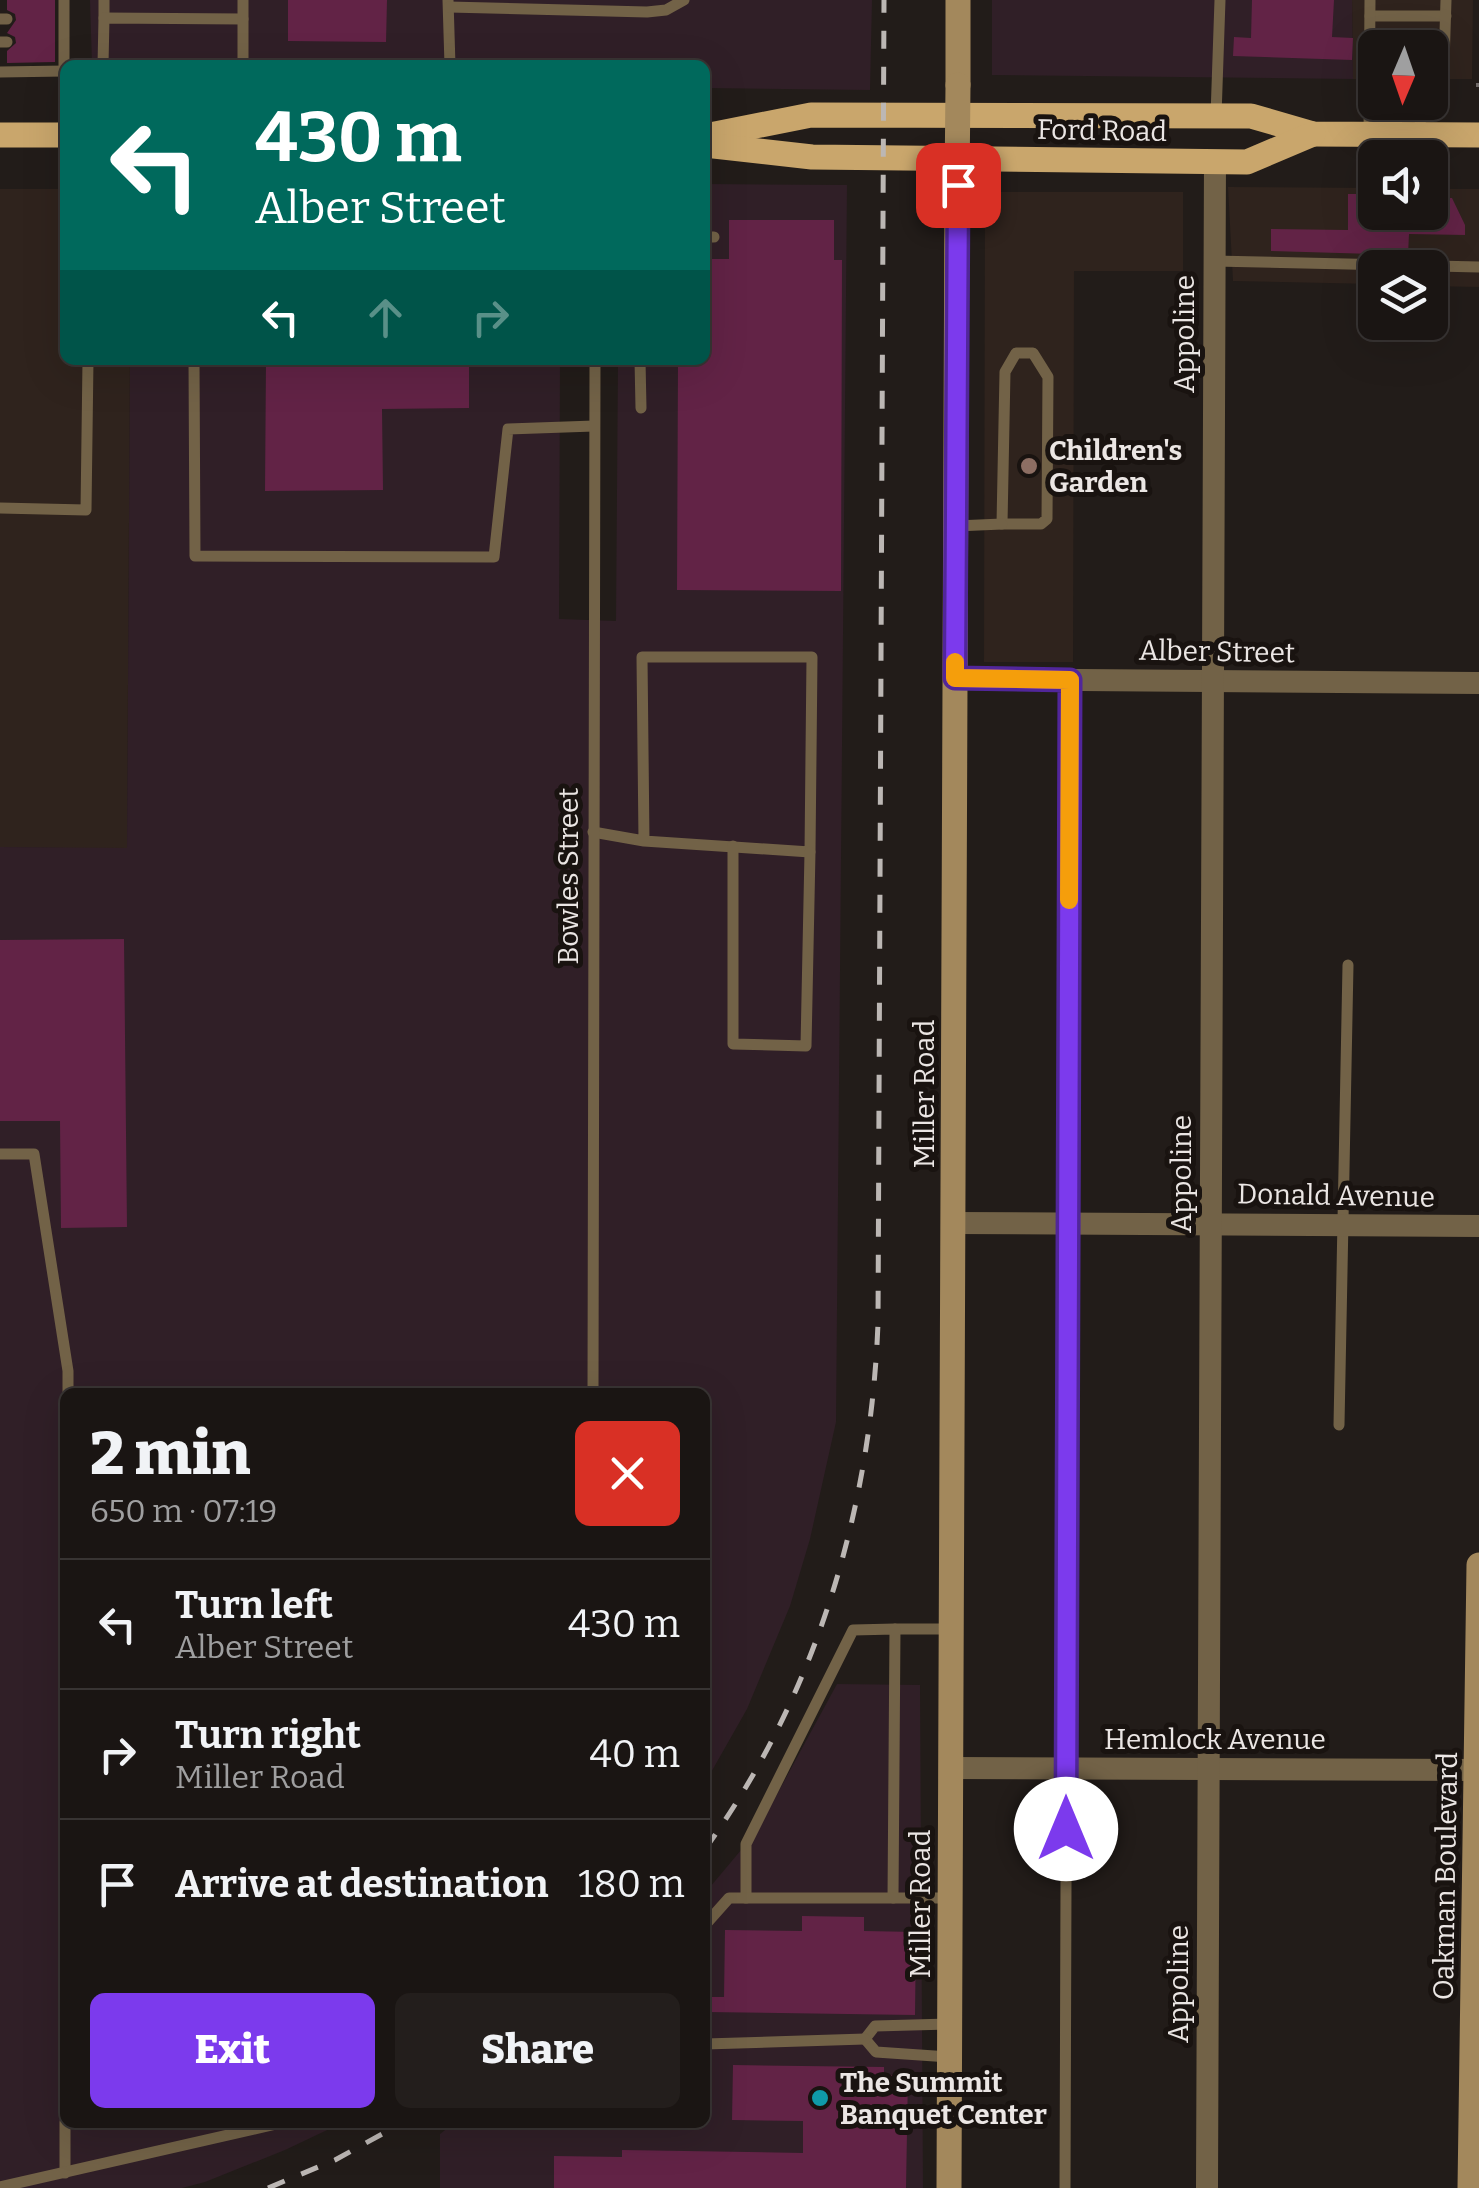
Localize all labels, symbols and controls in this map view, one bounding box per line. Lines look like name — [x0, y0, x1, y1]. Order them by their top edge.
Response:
north arrow — [1358, 30, 1448, 120]
map controls — [1358, 30, 1448, 340]
text: 430 m — [255, 96, 462, 180]
icon: left — [90, 100, 220, 230]
street label: Ford Road — [1037, 113, 1167, 148]
button: sound — [1358, 140, 1448, 230]
pin — [916, 143, 1001, 228]
icon: arrive — [931, 158, 986, 213]
text: Alber Street — [255, 181, 506, 235]
button: layers — [1358, 250, 1448, 340]
street label: Appoline — [1168, 275, 1201, 393]
icon: left — [253, 290, 308, 345]
icon: ahead — [358, 290, 413, 345]
icon: right — [463, 290, 518, 345]
place label: Children's Garden — [1049, 434, 1182, 499]
marker: Children's Garden — [1018, 455, 1040, 477]
street label: Alber Street — [1139, 634, 1295, 669]
street label: Bowles Street — [552, 788, 585, 964]
street label: Miller Road — [908, 1020, 941, 1168]
street label: Appoline — [1165, 1115, 1198, 1233]
street label: Donald Avenue — [1237, 1177, 1435, 1214]
text: 2 min — [90, 1418, 250, 1490]
button: close — [575, 1421, 680, 1526]
text: 650 m · 07:19 — [90, 1492, 277, 1530]
text: Turn left — [175, 1582, 333, 1628]
icon: left — [90, 1597, 145, 1652]
text: 430 m — [568, 1601, 680, 1647]
text: Alber Street — [175, 1628, 353, 1666]
text: Turn right — [175, 1712, 361, 1758]
street label: Hemlock Avenue — [1104, 1723, 1326, 1756]
icon: right — [90, 1727, 145, 1782]
text: 40 m — [590, 1731, 680, 1777]
street label: Oakman Boulevard — [1427, 1752, 1464, 2000]
text: Miller Road — [175, 1758, 345, 1796]
position arrow — [1014, 1777, 1118, 1881]
street label: Miller Road — [904, 1830, 937, 1978]
icon: arrive — [90, 1857, 145, 1912]
text: Arrive at destination — [175, 1861, 548, 1907]
text: 180 m — [578, 1861, 685, 1907]
street label: Appoline — [1162, 1925, 1195, 2043]
button: Exit — [90, 1993, 375, 2108]
button: Share — [395, 1993, 680, 2108]
place label: The Summit Banquet Center — [840, 2066, 1047, 2131]
marker: The Summit Banquet Center — [809, 2087, 831, 2109]

